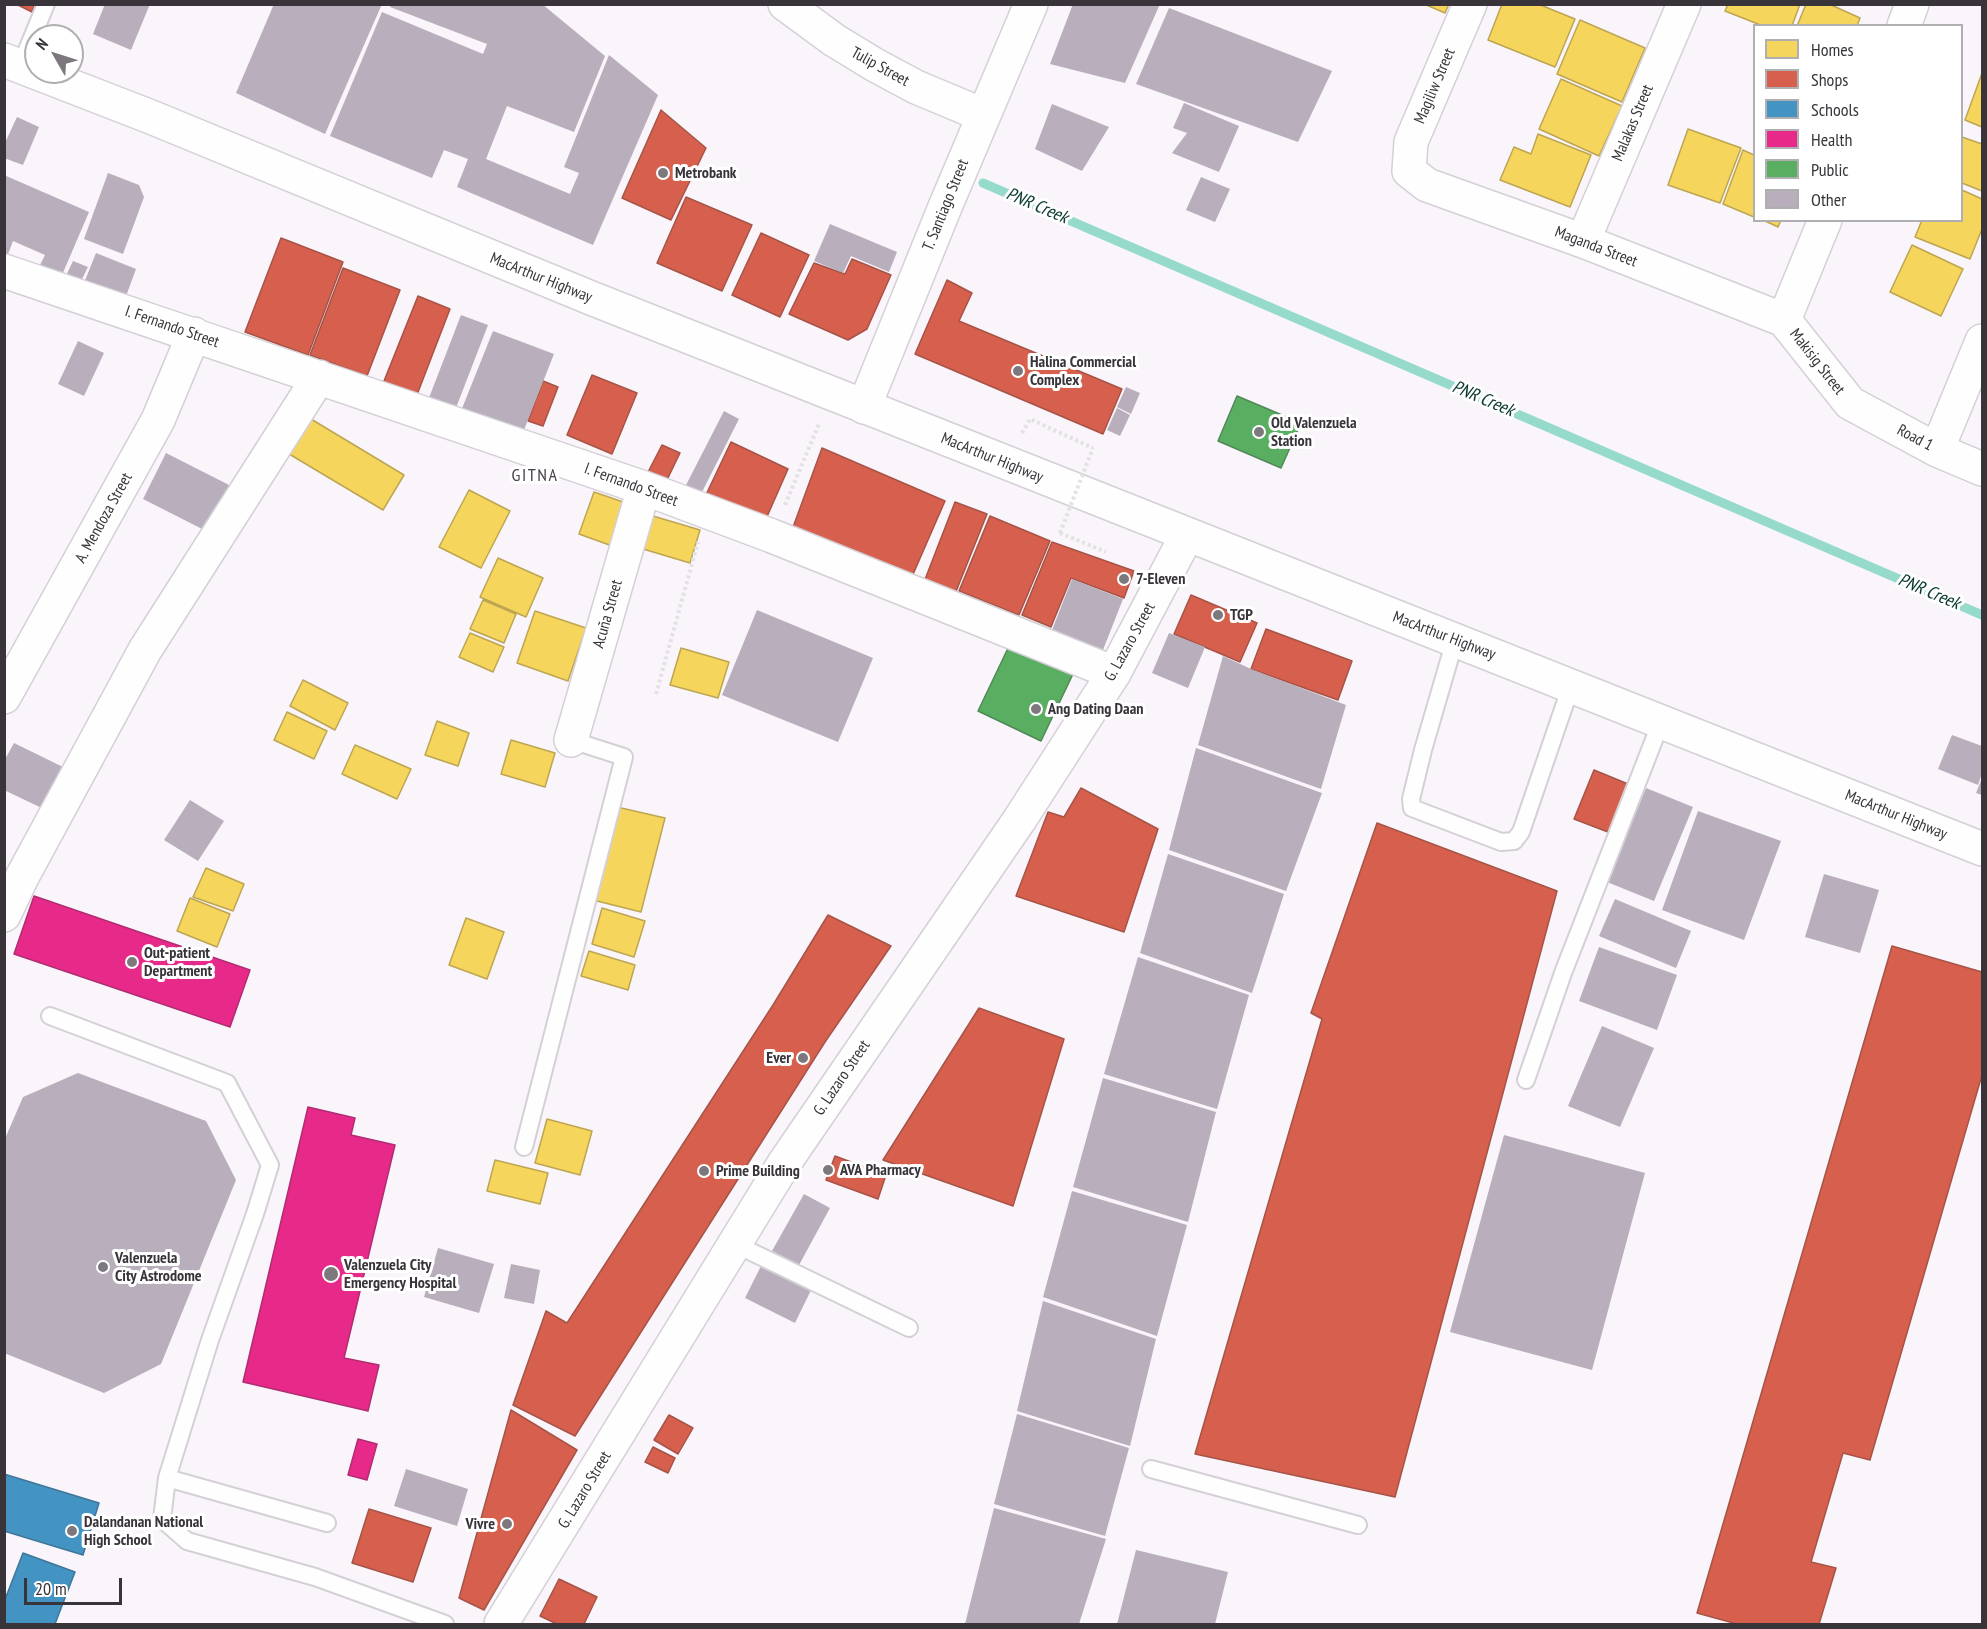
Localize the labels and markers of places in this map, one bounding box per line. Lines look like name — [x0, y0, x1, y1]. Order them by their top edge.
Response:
place label: Metrobank — [675, 163, 736, 183]
marker: Metrobank — [656, 166, 670, 180]
place label: Halina Commercial Complex — [1030, 352, 1136, 390]
marker: Halina Commercial Complex — [1011, 364, 1025, 378]
place label: Old Valenzuela Station — [1271, 413, 1357, 451]
marker: Old Valenzuela Station — [1252, 425, 1266, 439]
place label: 7-Eleven — [1136, 569, 1185, 589]
marker: 7-Eleven — [1117, 572, 1131, 586]
place label: TGP — [1230, 605, 1253, 625]
marker: TGP — [1211, 608, 1225, 622]
place label: Ang Dating Daan — [1048, 699, 1144, 719]
marker: Ang Dating Daan — [1029, 702, 1043, 716]
place label: Out-patient Department — [144, 943, 212, 981]
marker: Out-patient Department — [125, 955, 139, 969]
place label: Ever — [766, 1048, 791, 1068]
marker: Ever — [796, 1051, 810, 1065]
place label: AVA Pharmacy — [840, 1160, 921, 1180]
place label: Prime Building — [716, 1161, 800, 1181]
marker: AVA Pharmacy — [821, 1163, 835, 1177]
marker: Prime Building — [697, 1164, 711, 1178]
place label: Valenzuela City Astrodome — [115, 1248, 202, 1286]
place label: Valenzuela City Emergency Hospital — [344, 1255, 456, 1293]
marker: Valenzuela City Astrodome — [96, 1260, 110, 1274]
marker: Valenzuela City Emergency Hospital — [322, 1265, 340, 1283]
place label: Dalandanan National High School — [84, 1512, 203, 1550]
place label: Vivre — [465, 1514, 495, 1534]
marker: Vivre — [500, 1517, 514, 1531]
marker: Dalandanan National High School — [65, 1524, 79, 1538]

